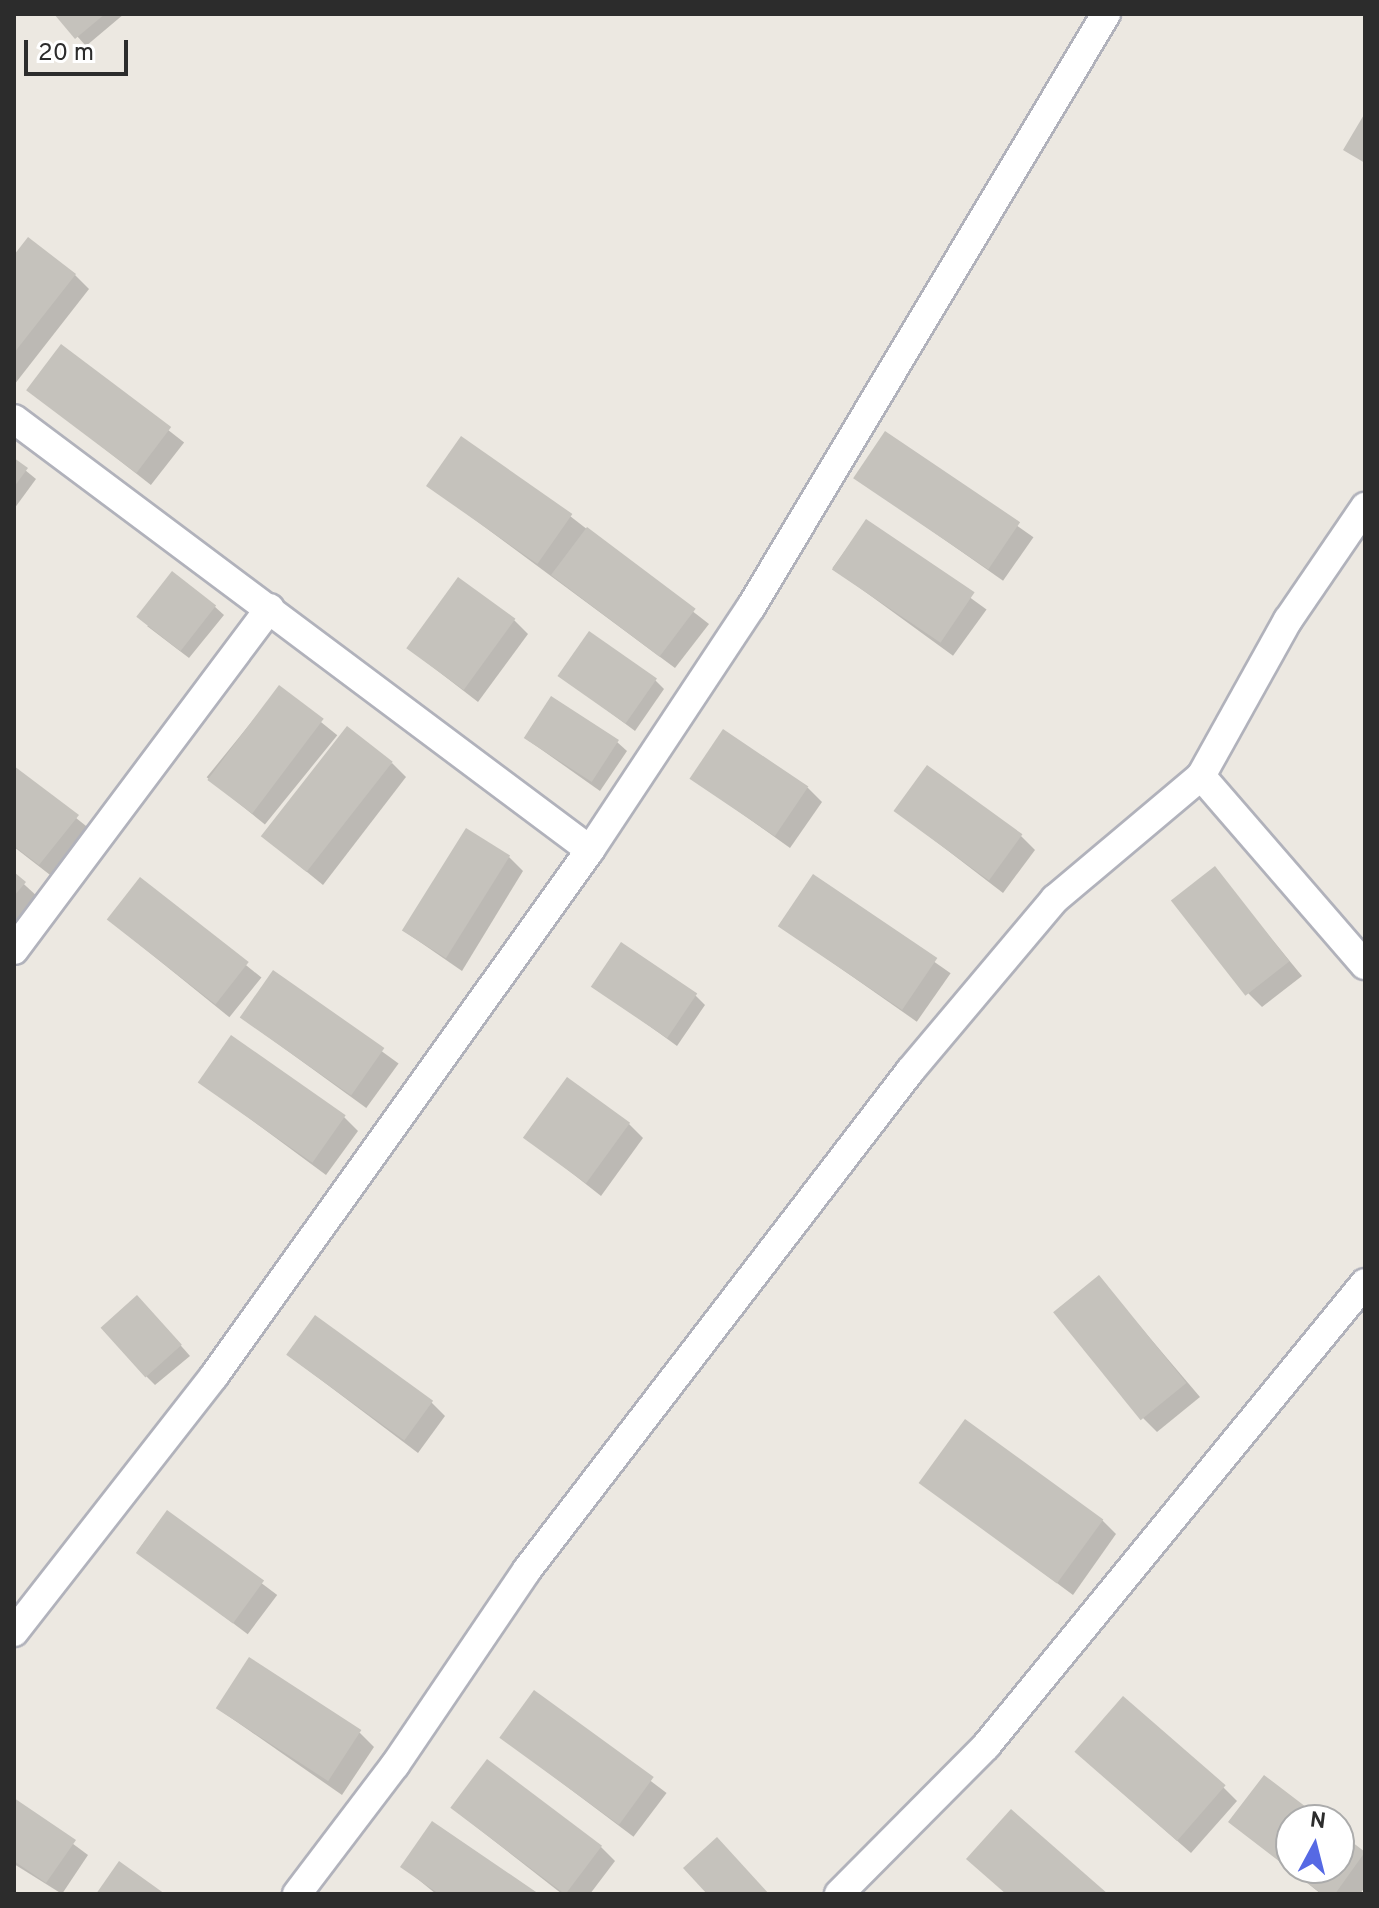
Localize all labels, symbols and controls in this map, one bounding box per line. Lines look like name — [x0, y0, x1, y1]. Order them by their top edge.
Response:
scale bar — [28, 24, 132, 74]
text: 20 m — [38, 39, 94, 69]
north arrow — [1275, 1804, 1355, 1884]
text: N — [1308, 1807, 1327, 1836]

